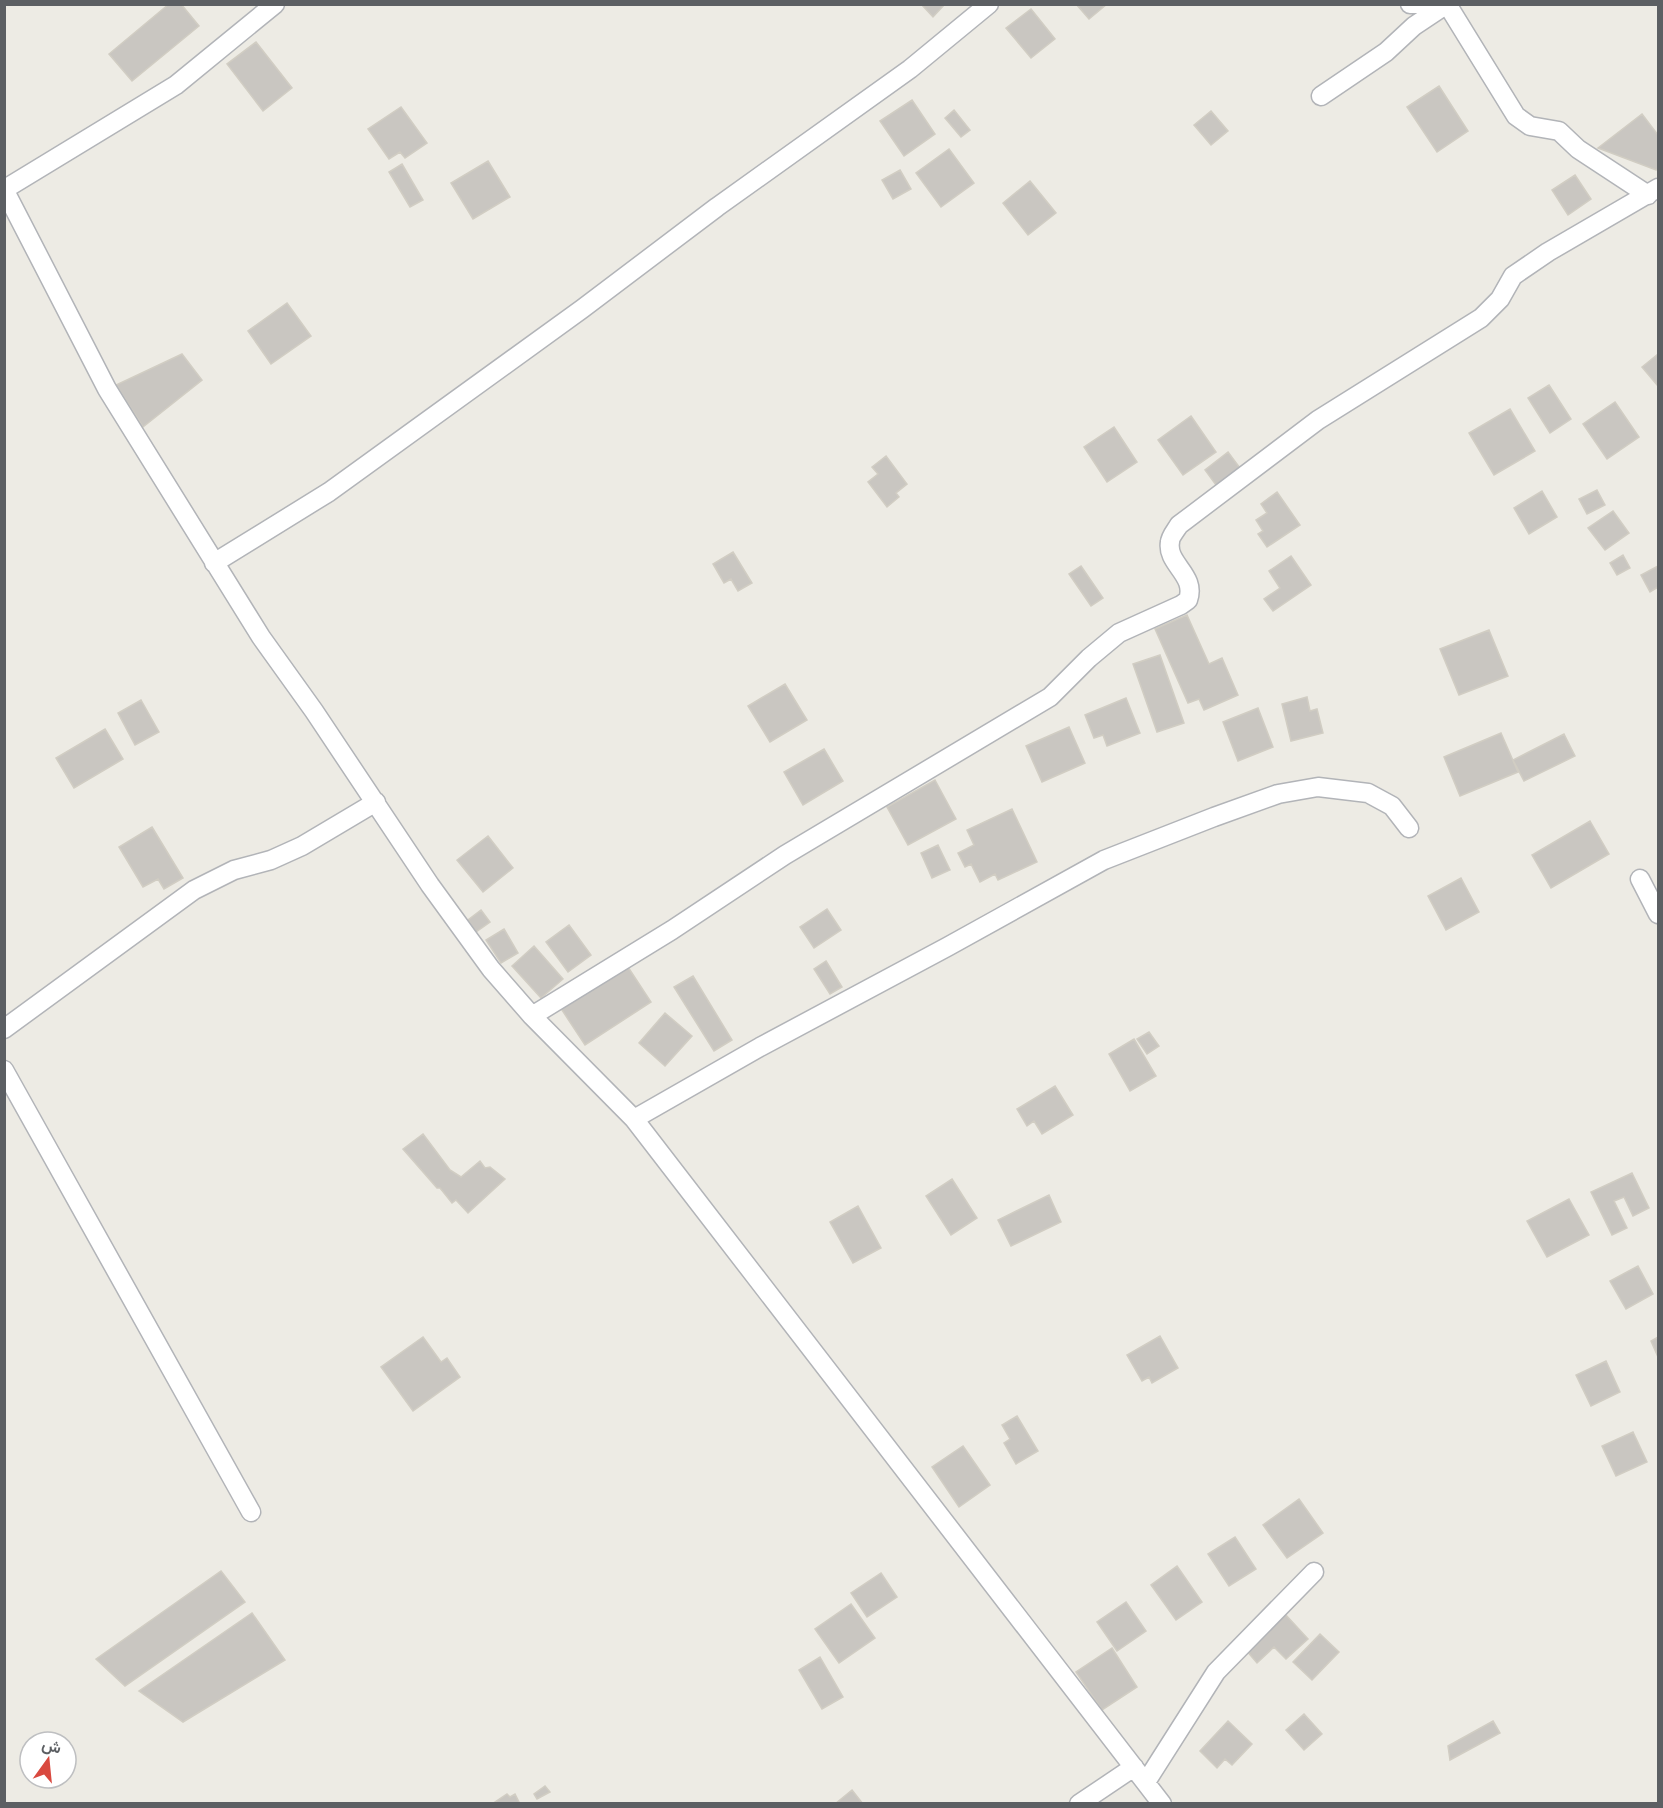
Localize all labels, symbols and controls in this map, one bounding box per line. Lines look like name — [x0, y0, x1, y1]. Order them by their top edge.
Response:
north arrow — [18, 1730, 78, 1790]
text: ش — [40, 1734, 64, 1758]

